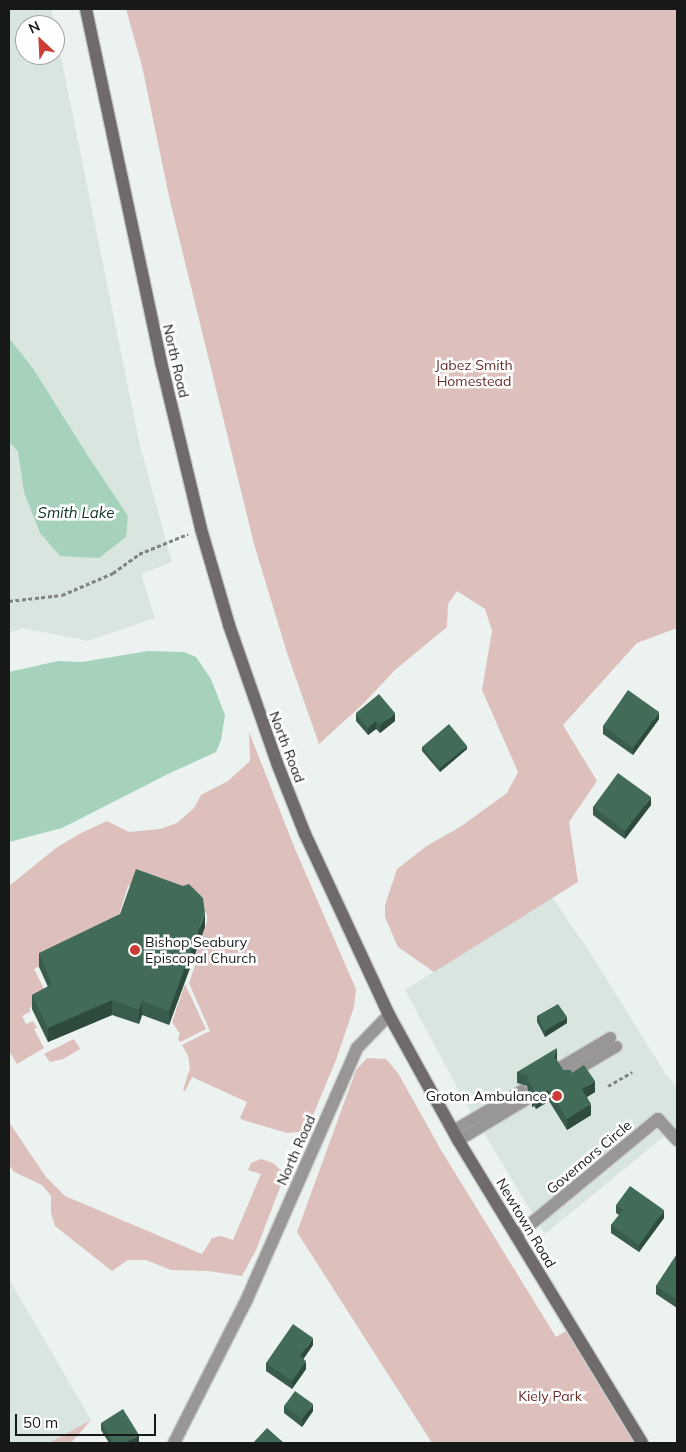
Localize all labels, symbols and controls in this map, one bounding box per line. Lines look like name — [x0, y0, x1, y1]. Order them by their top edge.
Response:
north arrow — [15, 15, 65, 65]
text: N — [25, 17, 43, 38]
street label: North Road — [159, 323, 193, 399]
park label: Jabez Smith Homestead — [435, 357, 513, 390]
water label: Smith Lake — [38, 504, 114, 522]
street label: North Road — [266, 709, 308, 785]
place label: Bishop Seabury Episcopal Church — [145, 934, 256, 966]
marker: Bishop Seabury Episcopal Church — [129, 944, 141, 956]
place label: Groton Ambulance — [426, 1088, 547, 1104]
marker: Groton Ambulance — [551, 1090, 563, 1102]
street label: North Road — [273, 1112, 319, 1188]
street label: Governors Circle — [543, 1117, 635, 1197]
street label: Newtown Road — [493, 1175, 559, 1271]
park label: Kiely Park — [518, 1388, 582, 1404]
scale bar — [18, 1404, 159, 1436]
text: 50 m — [23, 1413, 58, 1432]

